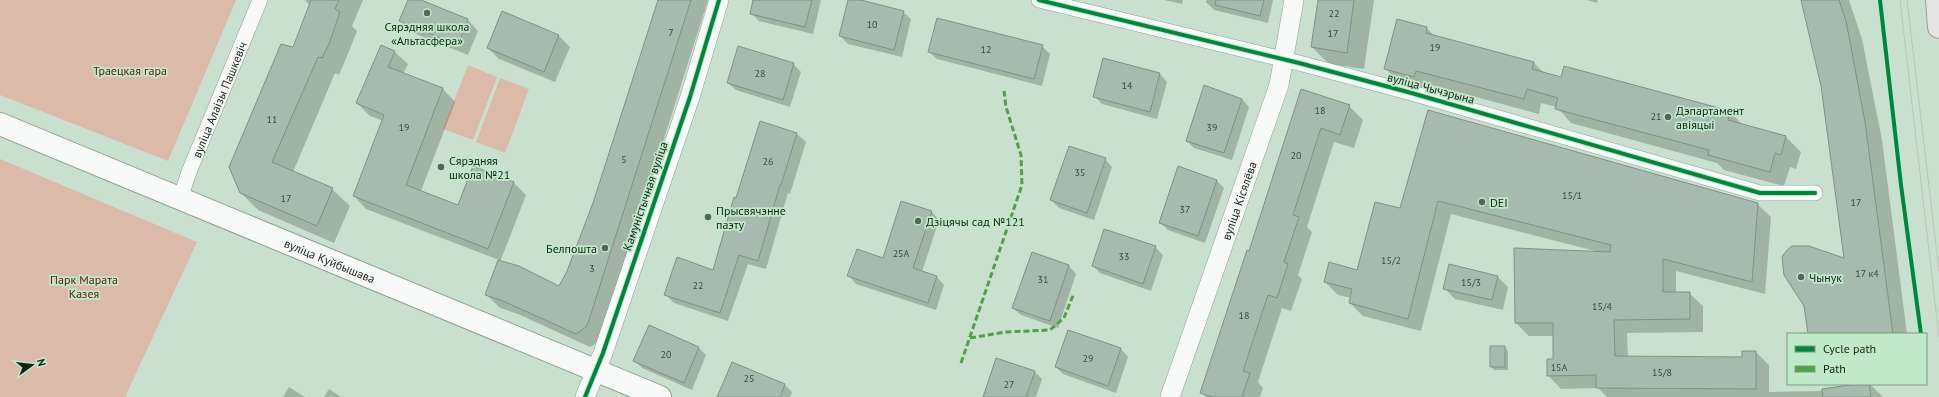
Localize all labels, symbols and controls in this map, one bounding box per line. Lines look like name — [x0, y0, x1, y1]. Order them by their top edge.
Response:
house number: 22 — [1329, 7, 1339, 20]
marker: Сярэдняя школа «Альтасфера» — [422, 8, 432, 18]
house number: 10 — [867, 18, 878, 31]
place label: Сярэдняя школа «Альтасфера» — [385, 19, 469, 48]
house number: 7 — [668, 26, 674, 39]
house number: 17 — [1328, 27, 1338, 40]
street label: вуліца Алаізы Пашкевіч — [188, 39, 250, 160]
house number: 19 — [1430, 41, 1440, 54]
house number: 12 — [981, 43, 991, 56]
park label: Траецкая гара — [93, 63, 167, 78]
house number: 28 — [755, 67, 765, 80]
street label: вуліца Чычэрына — [1386, 69, 1476, 107]
house number: 14 — [1122, 79, 1133, 92]
place label: Дэпартамент авіяцыі — [1676, 103, 1744, 132]
house number: 18 — [1315, 104, 1325, 117]
house number: 21 — [1651, 110, 1661, 123]
marker: Дэпартамент авіяцыі — [1663, 112, 1673, 122]
house number: 11 — [267, 113, 277, 126]
house number: 19 — [399, 121, 409, 134]
house number: 39 — [1207, 121, 1217, 134]
street label: Камуністычная вуліца — [619, 139, 671, 253]
house number: 20 — [1291, 149, 1302, 162]
place label: Сярэдняя школа №21 — [449, 153, 510, 182]
house number: 5 — [621, 153, 627, 166]
house number: 26 — [763, 155, 773, 168]
street label: вуліца Кісялёва — [1218, 159, 1259, 242]
marker: Сярэдняя школа №21 — [436, 162, 446, 172]
house number: 35 — [1075, 166, 1085, 179]
house number: 15/1 — [1562, 189, 1582, 202]
house number: 17 — [281, 192, 291, 205]
place label: DEI — [1490, 195, 1508, 210]
house number: 17 — [1851, 196, 1861, 209]
marker: DEI — [1477, 197, 1487, 207]
place label: Прысвячэнне паэту — [716, 203, 786, 232]
house number: 37 — [1180, 203, 1190, 216]
marker: Прысвячэнне паэту — [703, 212, 713, 222]
place label: Дзіцячы сад №121 — [926, 214, 1025, 229]
marker: Дзіцячы сад №121 — [913, 216, 923, 226]
street label: вуліца Куйбышава — [282, 235, 378, 286]
place label: Белпошта — [546, 241, 597, 256]
marker: Белпошта — [600, 243, 610, 253]
house number: 25А — [893, 247, 910, 260]
house number: 33 — [1119, 250, 1129, 263]
house number: 15/2 — [1381, 254, 1401, 267]
house number: 3 — [589, 262, 595, 275]
house number: 17 к4 — [1855, 267, 1879, 280]
place label: Чынук — [1809, 270, 1842, 285]
park label: Парк Марата Казея — [50, 272, 118, 301]
marker: Чынук — [1796, 272, 1806, 282]
house number: 31 — [1038, 273, 1048, 286]
house number: 15/3 — [1461, 276, 1481, 289]
house number: 22 — [693, 279, 703, 292]
house number: 15/4 — [1592, 300, 1612, 313]
house number: 18 — [1239, 309, 1249, 322]
legend — [1787, 333, 1927, 385]
text: Cycle path — [1823, 341, 1876, 356]
north arrow — [12, 345, 52, 385]
house number: 20 — [661, 348, 672, 361]
house number: 29 — [1083, 352, 1093, 365]
text: N — [34, 357, 49, 368]
house number: 15А — [1551, 361, 1568, 374]
text: Path — [1823, 361, 1846, 376]
house number: 15/8 — [1652, 366, 1672, 379]
house number: 25 — [744, 372, 754, 385]
house number: 27 — [1004, 378, 1014, 391]

